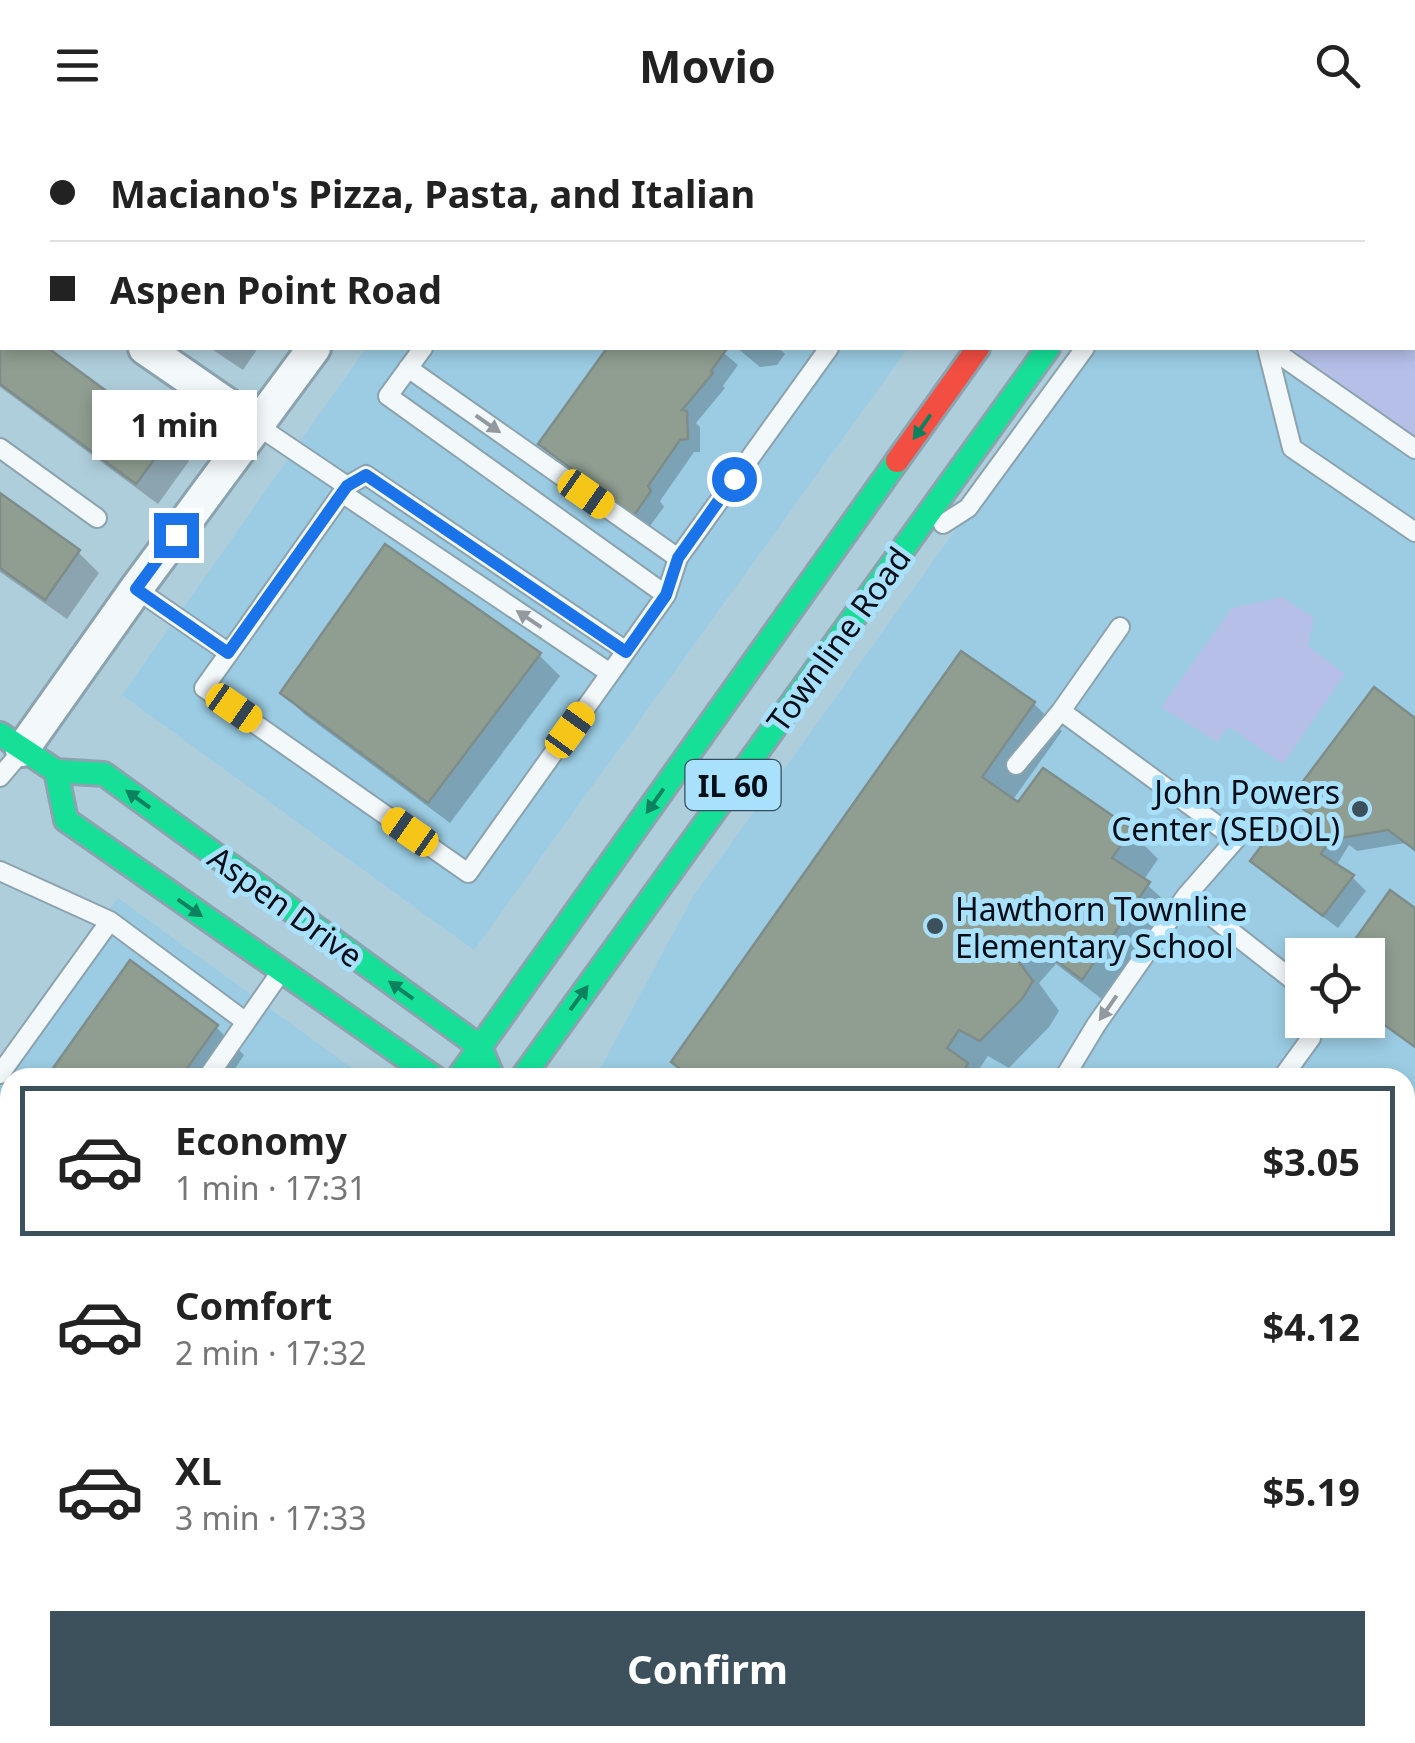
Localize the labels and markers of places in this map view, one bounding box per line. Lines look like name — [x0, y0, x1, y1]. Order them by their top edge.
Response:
place label: John Powers Center (SEDOL) — [1111, 770, 1340, 850]
marker: John Powers Center (SEDOL) — [1349, 798, 1371, 820]
place label: Hawthorn Townline Elementary School — [955, 887, 1247, 967]
marker: Hawthorn Townline Elementary School — [924, 915, 946, 937]

